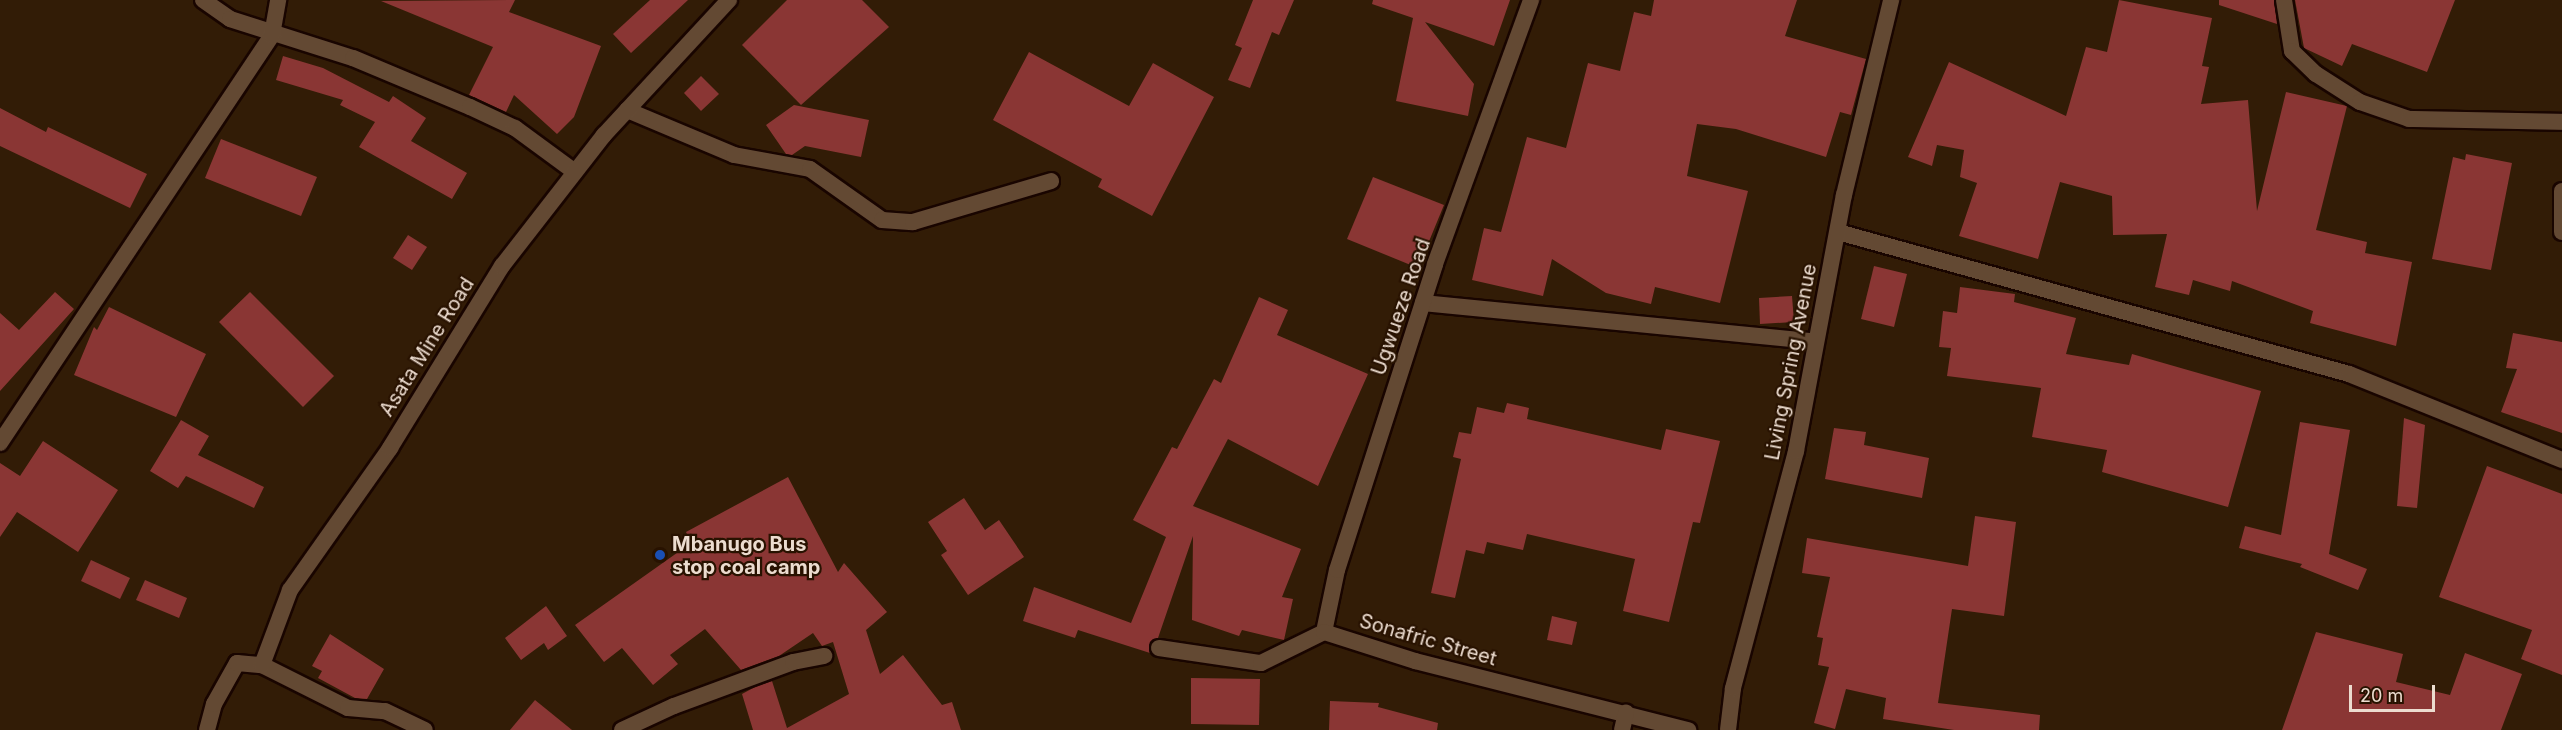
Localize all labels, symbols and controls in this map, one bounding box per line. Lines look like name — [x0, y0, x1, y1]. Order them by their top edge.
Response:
street label: Ugwueze Road — [1366, 235, 1436, 379]
street label: Living Spring Avenue — [1760, 262, 1822, 462]
street label: Asata Mine Road — [375, 273, 479, 421]
place label: Mbanugo Bus stop coal camp — [672, 532, 820, 579]
marker: Mbanugo Bus stop coal camp — [653, 548, 667, 562]
street label: Sonafric Street — [1357, 609, 1499, 671]
scale bar — [2352, 673, 2438, 711]
text: 20 m — [2360, 685, 2403, 706]

